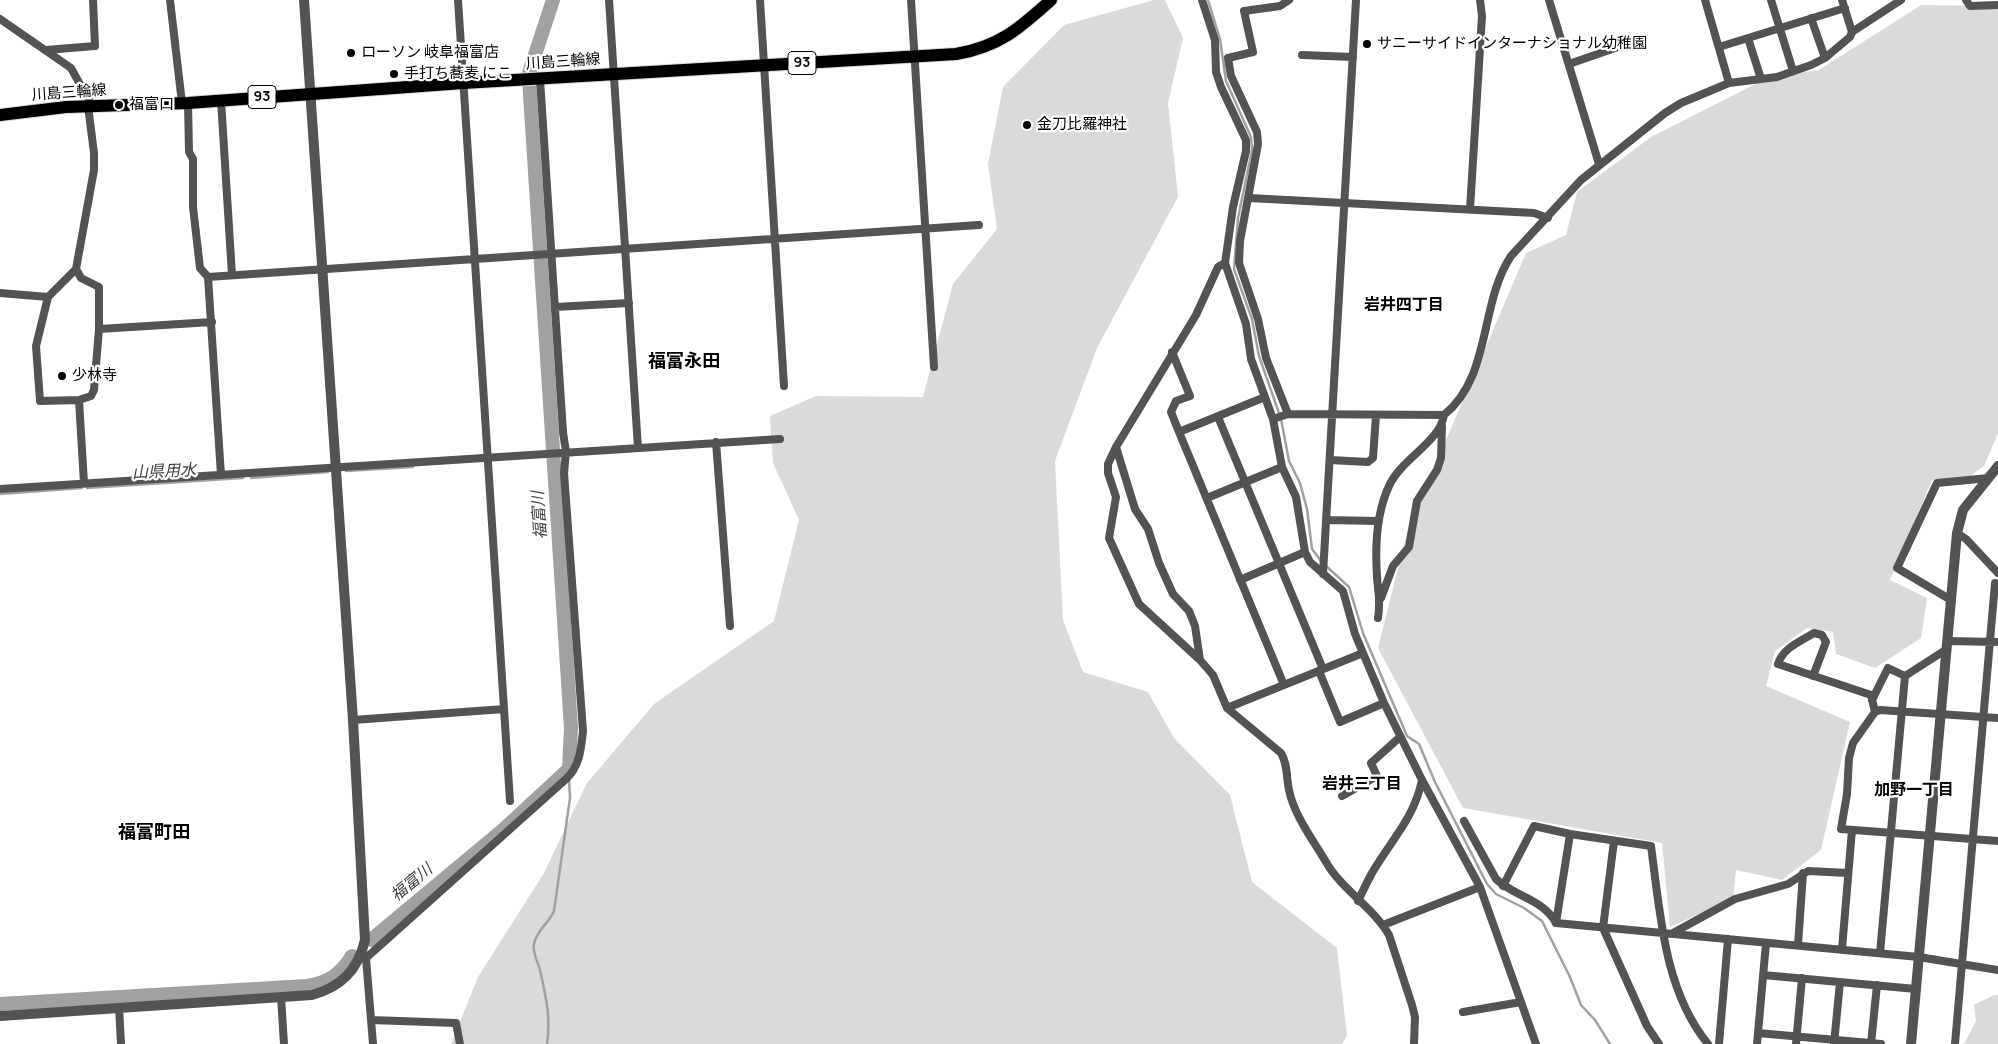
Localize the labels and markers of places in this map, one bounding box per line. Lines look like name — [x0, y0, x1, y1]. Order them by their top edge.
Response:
place label: サニーサイドインターナショナル幼稚園 — [1377, 35, 1647, 53]
marker: サニーサイドインターナショナル幼稚園 — [1361, 38, 1373, 50]
place label: ローソン 岐阜福富店 — [361, 44, 499, 62]
marker: ローソン 岐阜福富店 — [345, 47, 357, 59]
place label: 手打ち蕎麦 にこ — [404, 65, 512, 83]
marker: 手打ち蕎麦 にこ — [388, 68, 400, 80]
place label: 福富口 — [129, 96, 174, 114]
marker: 福富口 — [113, 99, 125, 111]
place label: 金刀比羅神社 — [1037, 116, 1127, 134]
marker: 金刀比羅神社 — [1021, 119, 1033, 131]
place label: 少林寺 — [72, 367, 117, 385]
marker: 少林寺 — [56, 370, 68, 382]

